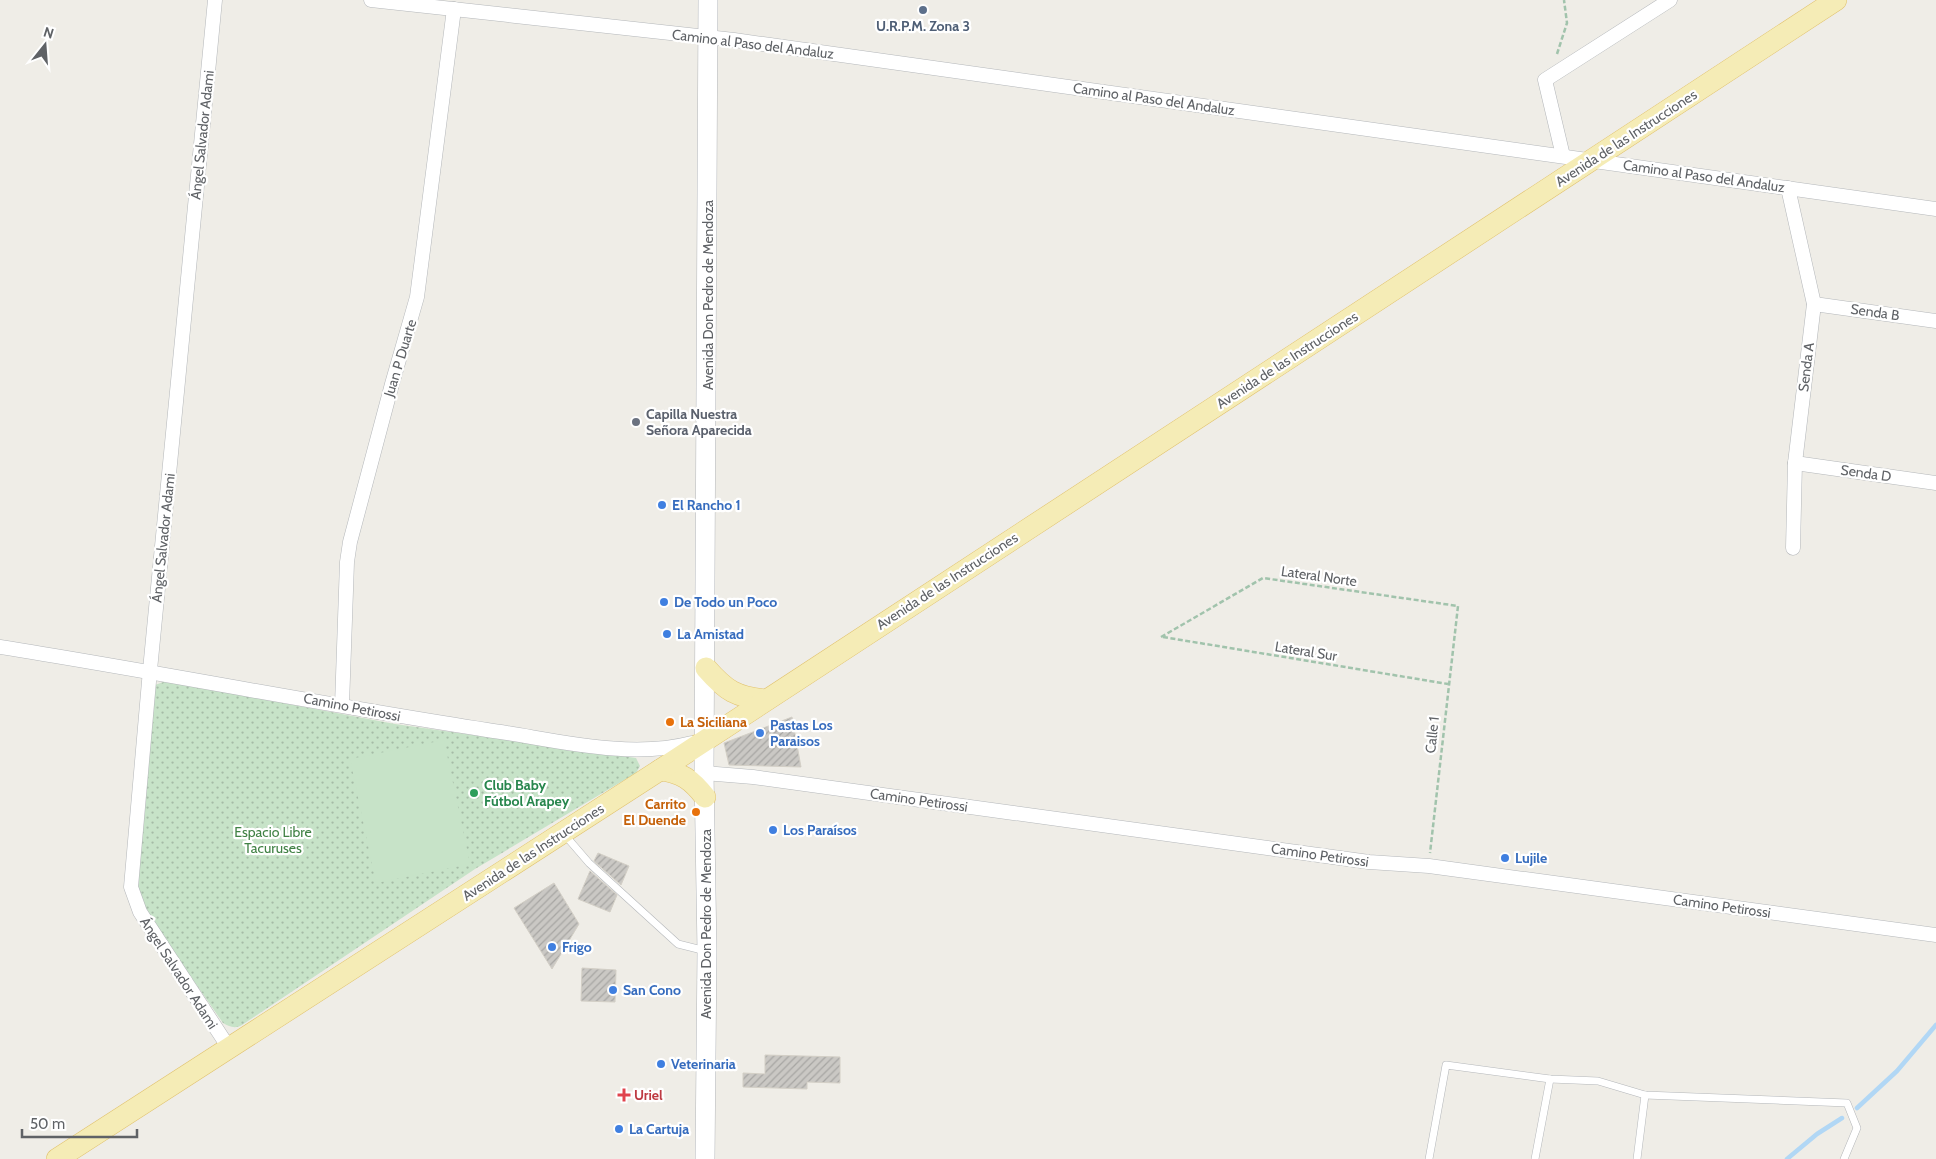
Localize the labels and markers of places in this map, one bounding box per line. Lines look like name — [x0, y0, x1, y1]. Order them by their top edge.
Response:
marker: U.R.P.M. Zona 3 — [917, 4, 929, 16]
place label: U.R.P.M. Zona 3 — [876, 17, 970, 35]
place label: Capilla Nuestra Señora Aparecida — [646, 405, 752, 439]
marker: Capilla Nuestra Señora Aparecida — [630, 416, 642, 428]
place label: El Rancho 1 — [672, 496, 741, 514]
marker: El Rancho 1 — [656, 499, 668, 511]
place label: De Todo un Poco — [674, 593, 777, 611]
marker: De Todo un Poco — [658, 596, 670, 608]
place label: La Amistad — [677, 625, 744, 643]
marker: La Amistad — [661, 628, 673, 640]
place label: La Siciliana — [680, 713, 747, 731]
marker: La Siciliana — [664, 716, 676, 728]
place label: Pastas Los Paraisos — [770, 716, 833, 750]
marker: Pastas Los Paraisos — [754, 727, 766, 739]
place label: Club Baby Fútbol Arapey — [484, 776, 570, 810]
marker: Club Baby Fútbol Arapey — [468, 787, 480, 799]
place label: Carrito El Duende — [623, 795, 686, 829]
marker: Carrito El Duende — [690, 806, 702, 818]
place label: Los Paraísos — [783, 821, 857, 839]
marker: Los Paraísos — [767, 824, 779, 836]
place label: Lujile — [1515, 849, 1547, 867]
marker: Lujile — [1499, 852, 1511, 864]
place label: Frigo — [562, 938, 592, 956]
marker: Frigo — [546, 941, 558, 953]
place label: San Cono — [623, 981, 681, 999]
marker: San Cono — [607, 984, 619, 996]
place label: Veterinaria — [671, 1055, 736, 1073]
marker: Veterinaria — [655, 1058, 667, 1070]
place label: Uriel — [634, 1086, 663, 1104]
marker: Uriel — [618, 1089, 630, 1101]
place label: La Cartuja — [629, 1120, 689, 1138]
marker: La Cartuja — [613, 1123, 625, 1135]

